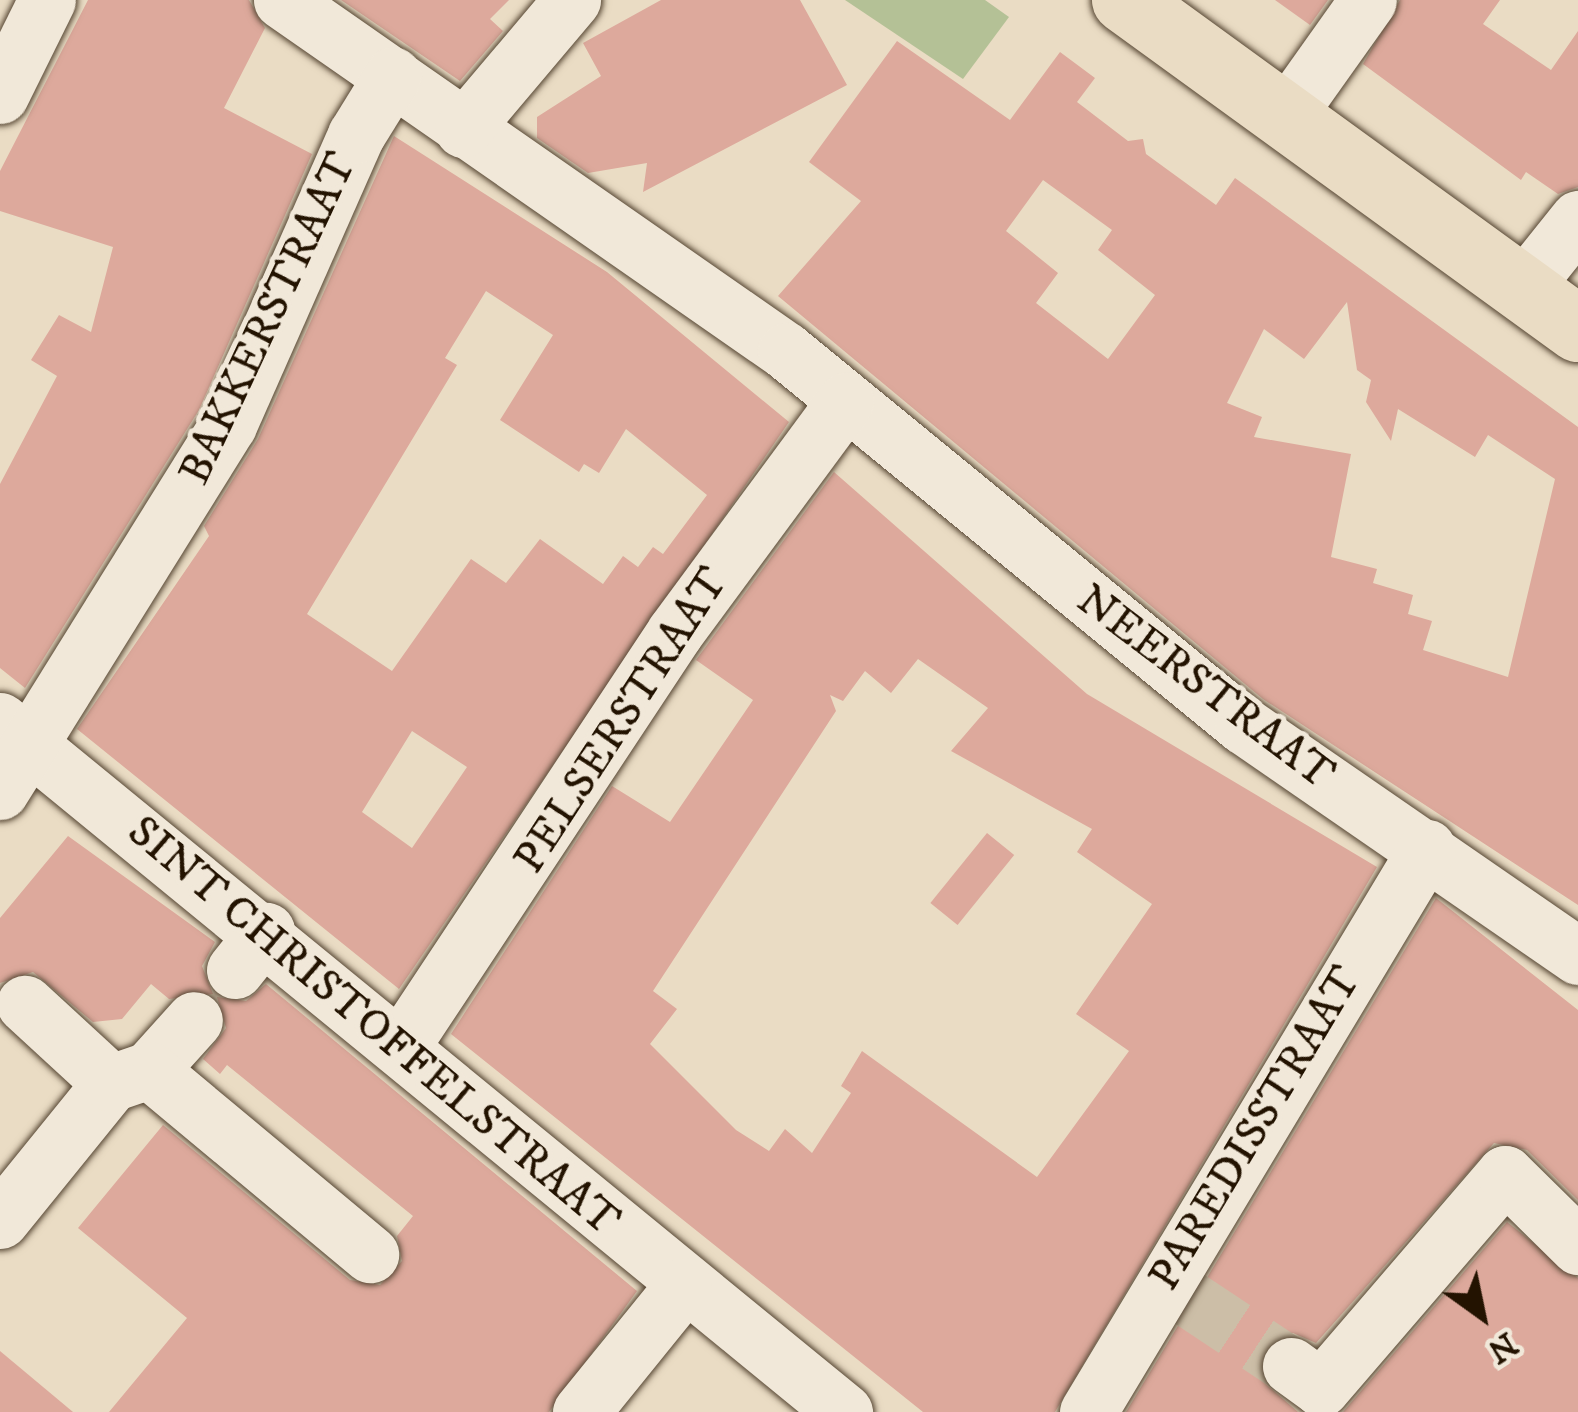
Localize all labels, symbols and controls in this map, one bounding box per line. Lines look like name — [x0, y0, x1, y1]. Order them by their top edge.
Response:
street label: BAKKERSTRAAT — [168, 144, 370, 494]
street label: PELSERSTRAAT — [503, 558, 741, 884]
street label: NEERSTRAAT — [1066, 574, 1344, 802]
street label: SINT CHRISTOFFELSTRAAT — [116, 805, 630, 1249]
street label: PAREDISSTRAAT — [1138, 957, 1374, 1301]
north arrow — [1422, 1256, 1542, 1376]
text: N — [1479, 1322, 1524, 1371]

